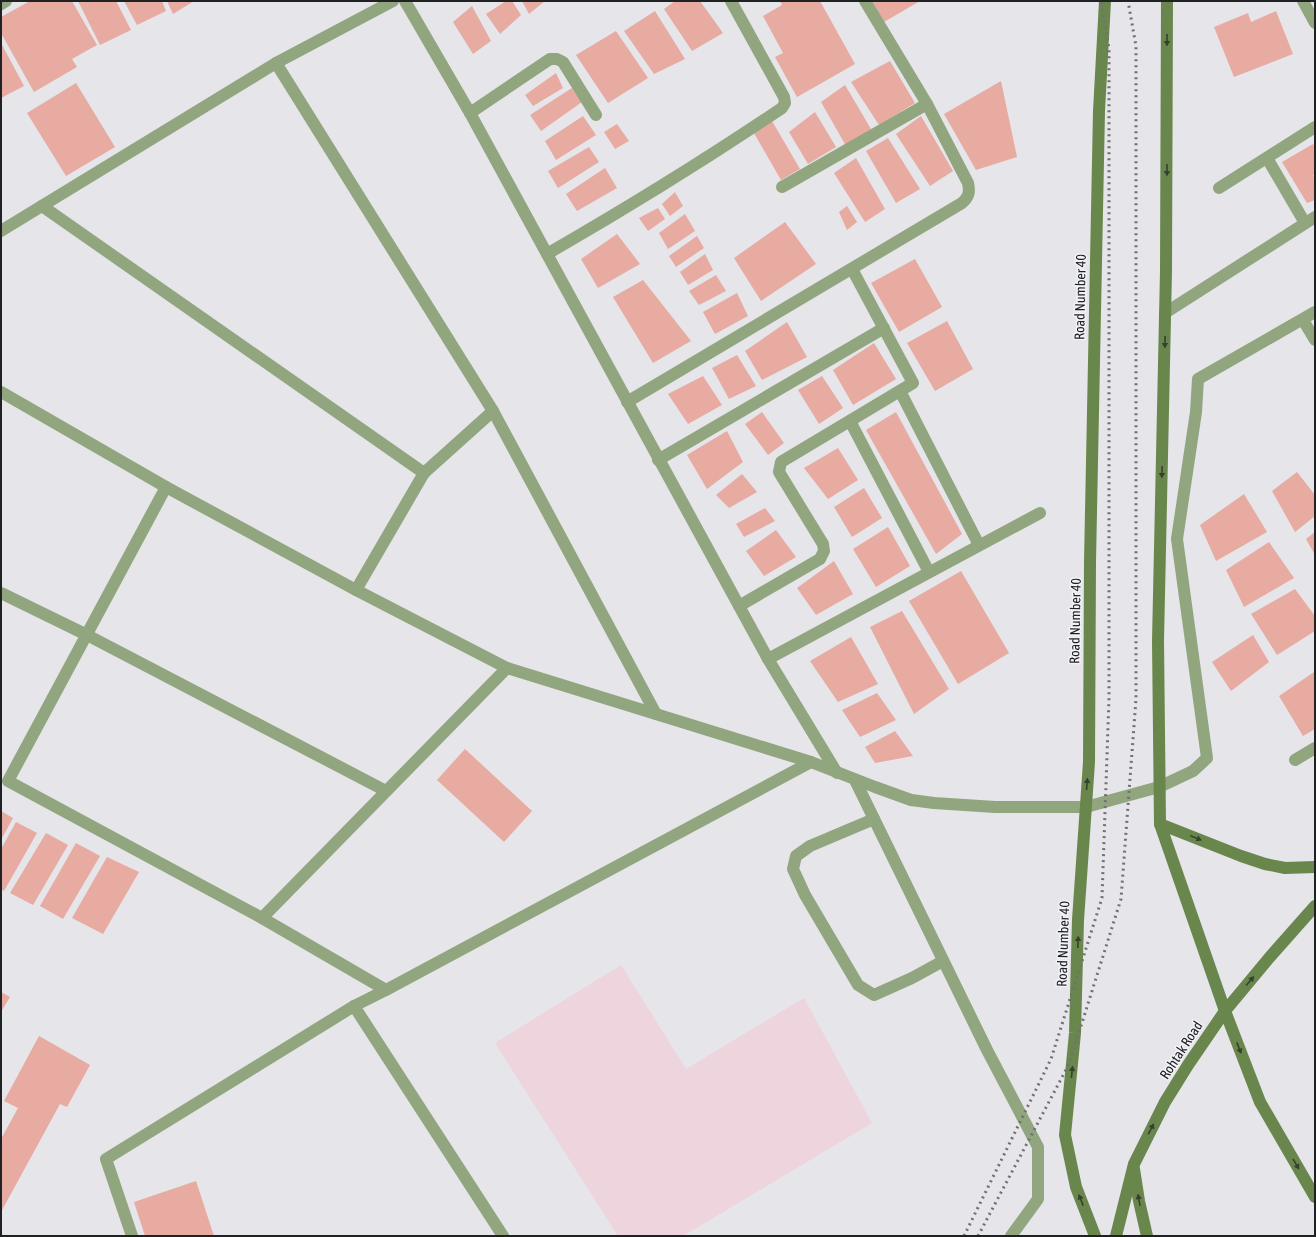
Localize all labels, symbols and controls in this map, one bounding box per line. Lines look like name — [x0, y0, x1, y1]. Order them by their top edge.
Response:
one-way arrow — [1164, 34, 1170, 47]
one-way arrow — [1164, 164, 1170, 177]
street label: Road Number 40 — [1071, 253, 1089, 340]
one-way arrow — [1162, 336, 1168, 349]
one-way arrow — [1159, 466, 1165, 479]
street label: Road Number 40 — [1066, 577, 1084, 664]
one-way arrow — [1084, 778, 1091, 790]
one-way arrow — [1191, 836, 1203, 842]
street label: Road Number 40 — [1054, 900, 1073, 987]
one-way arrow — [1075, 935, 1081, 948]
one-way arrow — [1245, 976, 1254, 987]
street label: Rohtak Road — [1156, 1018, 1206, 1082]
one-way arrow — [1236, 1042, 1242, 1054]
one-way arrow — [1068, 1066, 1075, 1078]
one-way arrow — [1148, 1123, 1154, 1135]
one-way arrow — [1293, 1158, 1300, 1170]
one-way arrow — [1077, 1193, 1083, 1205]
one-way arrow — [1136, 1194, 1142, 1206]

